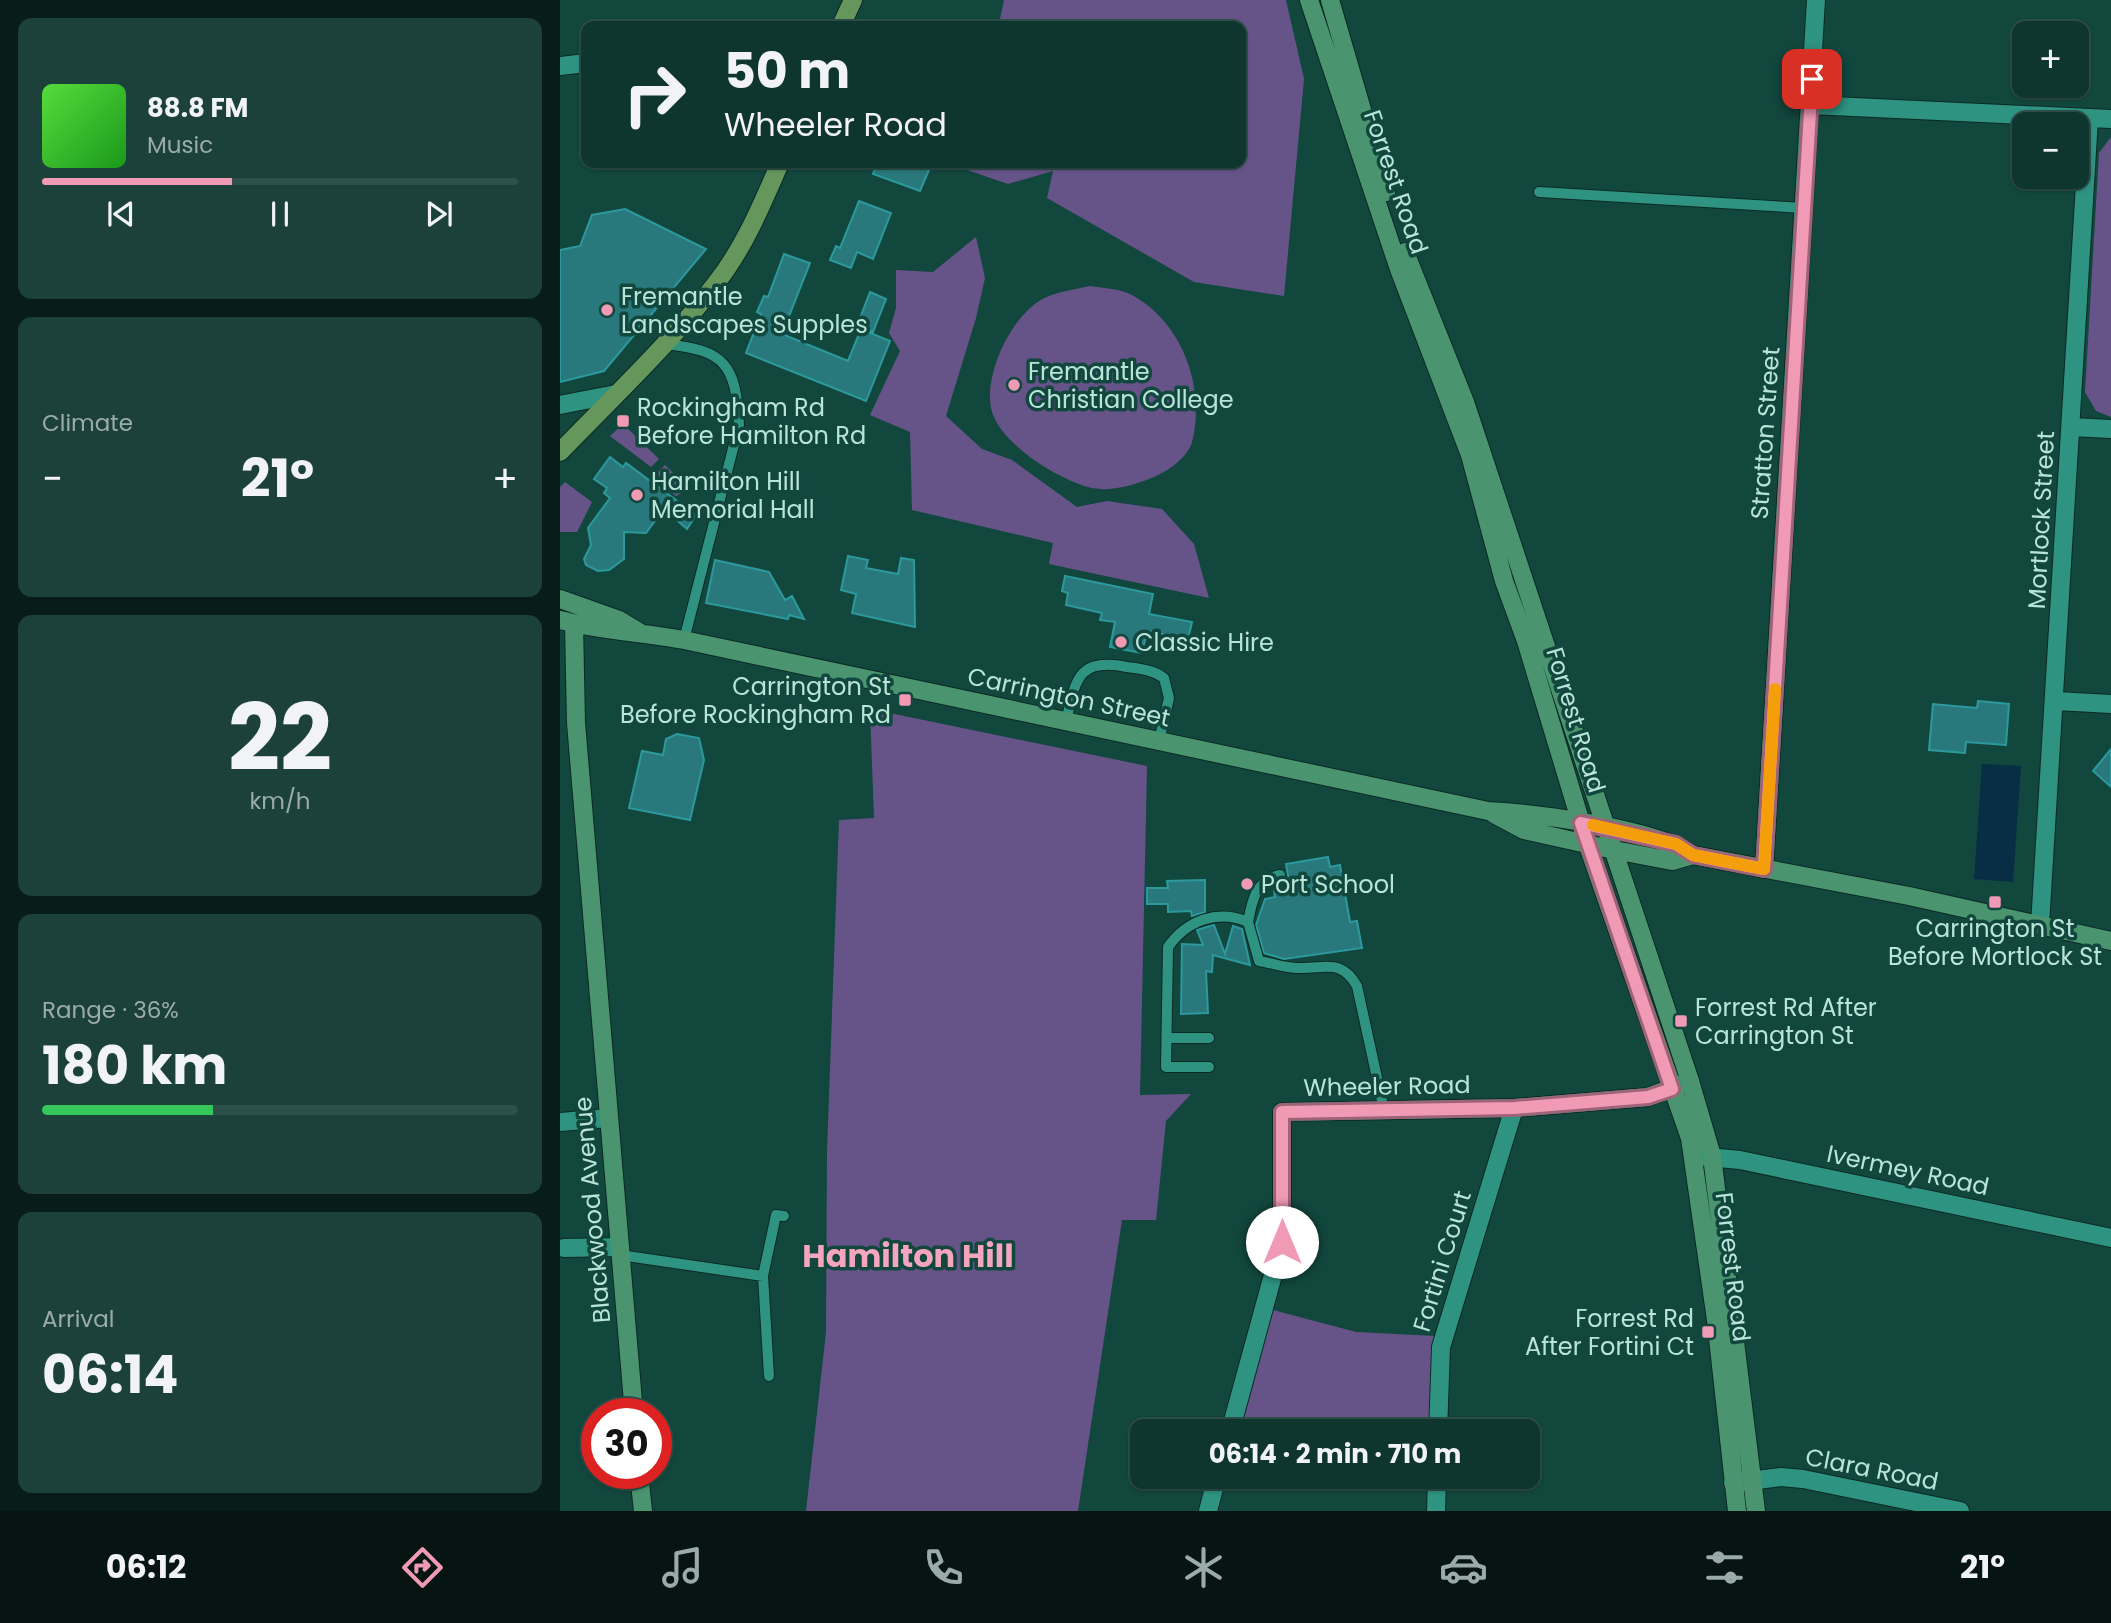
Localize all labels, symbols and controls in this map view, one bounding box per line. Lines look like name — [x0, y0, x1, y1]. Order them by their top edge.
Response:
map controls — [2012, 21, 2089, 189]
button: + — [2012, 21, 2089, 98]
text: 50 m — [724, 37, 850, 105]
icon: right — [609, 49, 700, 140]
pin — [1782, 49, 1842, 109]
icon: arrive — [1793, 60, 1831, 98]
text: 88.8 FM — [147, 90, 248, 126]
text: Wheeler Road — [724, 102, 947, 147]
street label: Forrest Road — [1356, 106, 1436, 258]
button: − — [2012, 112, 2089, 189]
text: Music — [147, 129, 213, 161]
icon: previous — [102, 195, 140, 233]
icon: pause — [261, 195, 299, 233]
icon: next — [420, 195, 458, 233]
place label: Fremantle Landscapes Supples — [621, 280, 868, 341]
marker: Fremantle Landscapes Supples — [599, 302, 615, 318]
street label: Stratton Street — [1743, 346, 1787, 520]
place label: Fremantle Christian College — [1028, 355, 1234, 416]
marker: Fremantle Christian College — [1006, 377, 1022, 393]
place label: Rockingham Rd Before Hamilton Rd — [637, 391, 866, 452]
text: Climate — [42, 407, 133, 439]
marker: Rockingham Rd Before Hamilton Rd — [615, 413, 631, 429]
street label: Mortlock Street — [2020, 430, 2062, 610]
text: 21° — [241, 442, 314, 515]
text: − — [42, 452, 63, 505]
text: + — [492, 452, 518, 505]
place label: Hamilton Hill Memorial Hall — [651, 465, 815, 526]
marker: Hamilton Hill Memorial Hall — [629, 487, 645, 503]
place label: Classic Hire — [1135, 626, 1274, 659]
marker: Classic Hire — [1113, 634, 1129, 650]
street label: Forrest Road — [1538, 643, 1614, 797]
street label: Carrington Street — [965, 659, 1173, 735]
place label: Carrington St Before Rockingham Rd — [620, 670, 891, 731]
text: 22 — [228, 674, 332, 802]
marker: Carrington St Before Rockingham Rd — [897, 692, 913, 708]
text: km/h — [249, 785, 311, 817]
place label: Port School — [1261, 868, 1395, 901]
marker: Port School — [1239, 876, 1255, 892]
marker: Carrington St Before Mortlock St — [1987, 894, 2003, 910]
place label: Carrington St Before Mortlock St — [1888, 912, 2102, 973]
place label: Forrest Rd After Carrington St — [1695, 991, 1877, 1052]
text: Range · 36% — [42, 994, 179, 1026]
marker: Forrest Rd After Carrington St — [1673, 1013, 1689, 1029]
text: 180 km — [42, 1029, 227, 1102]
street label: Wheeler Road — [1303, 1068, 1471, 1104]
street label: Blackwood Avenue — [566, 1096, 618, 1324]
street label: Ivermey Road — [1824, 1137, 1992, 1203]
street label: Fortini Court — [1405, 1187, 1479, 1335]
street label: Forrest Road — [1707, 1190, 1759, 1344]
position arrow — [1245, 1205, 1319, 1279]
district label: Hamilton Hill — [802, 1233, 1014, 1278]
place label: Forrest Rd After Fortini Ct — [1525, 1302, 1694, 1363]
text: Arrival — [42, 1303, 114, 1335]
marker: Forrest Rd After Fortini Ct — [1700, 1324, 1716, 1340]
text: 06:14 — [42, 1338, 179, 1411]
speed limit sign: 30 — [581, 1398, 672, 1489]
text: 06:14 · 2 min · 710 m — [1209, 1436, 1461, 1472]
street label: Clara Road — [1803, 1440, 1941, 1498]
icon: directions — [398, 1543, 447, 1592]
icon: music — [658, 1543, 707, 1592]
icon: phone — [919, 1543, 968, 1592]
icon: climate — [1179, 1543, 1228, 1592]
icon: car — [1439, 1543, 1488, 1592]
icon: filters — [1700, 1543, 1749, 1592]
text: 06:12 — [106, 1544, 186, 1589]
text: 21° — [1960, 1544, 2005, 1589]

